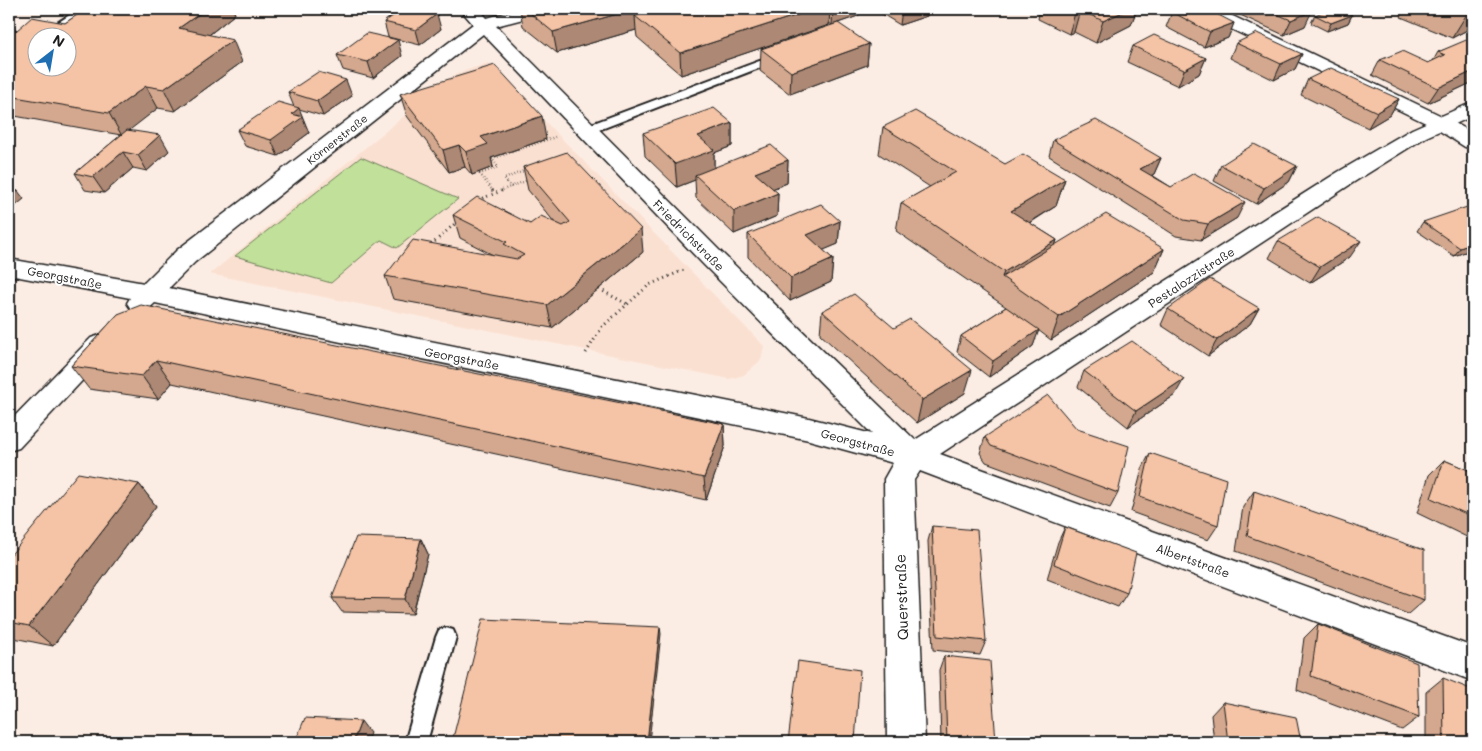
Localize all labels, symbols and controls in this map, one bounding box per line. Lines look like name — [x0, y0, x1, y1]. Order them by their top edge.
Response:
north arrow — [28, 28, 78, 78]
text: N — [49, 30, 68, 51]
street label: Körnerstraße — [303, 110, 371, 168]
street label: Friedrichstraße — [650, 196, 728, 274]
street label: Pestalozzistraße — [1145, 243, 1237, 311]
street label: Georgstraße — [26, 262, 104, 292]
street label: Georgstraße — [423, 343, 501, 373]
street label: Georgstraße — [819, 424, 897, 460]
street label: Albertstraße — [1154, 539, 1232, 581]
street label: Querstraße — [890, 554, 912, 640]

